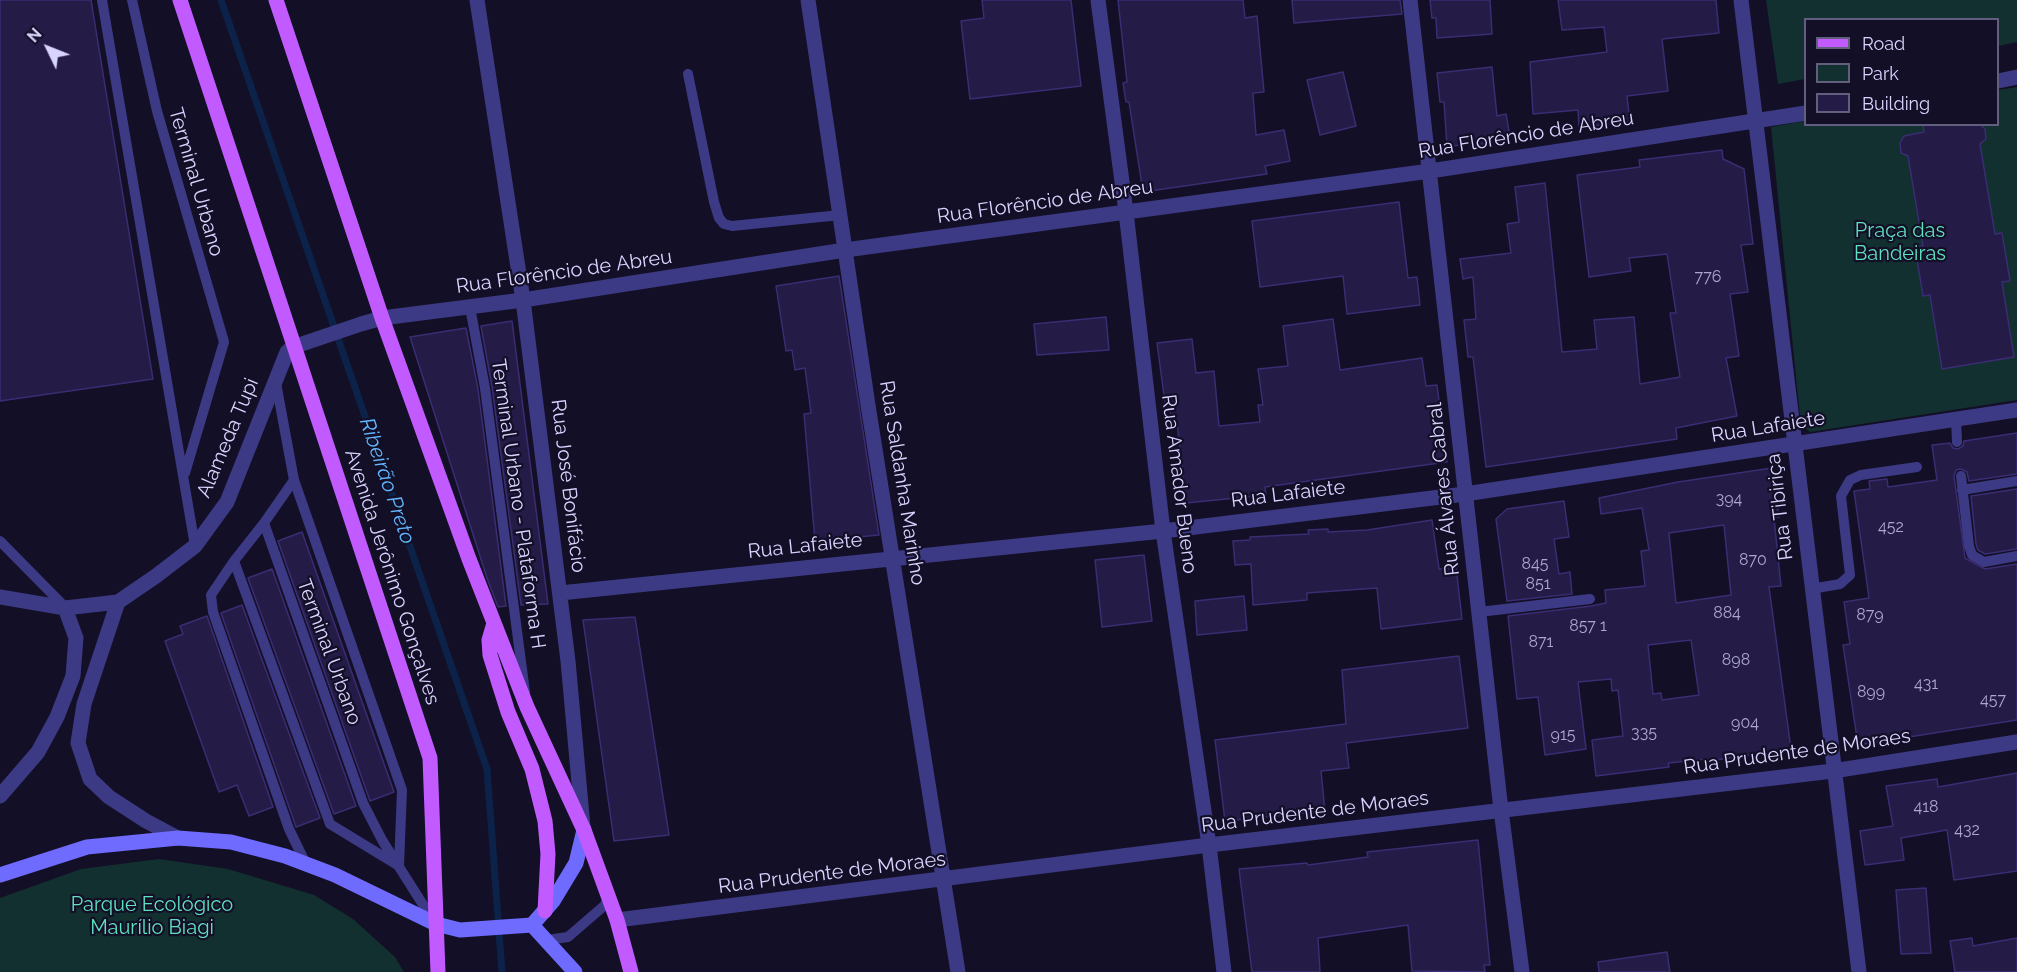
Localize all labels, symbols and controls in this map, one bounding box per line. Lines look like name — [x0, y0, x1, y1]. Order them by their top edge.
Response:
north arrow — [18, 18, 78, 78]
legend — [1804, 18, 1999, 126]
text: N — [23, 24, 46, 46]
text: Road — [1862, 33, 1905, 54]
text: Park — [1862, 63, 1899, 84]
text: Building — [1862, 93, 1930, 114]
street label: Terminal Urbano — [163, 105, 229, 259]
street label: Rua Florêncio de Abreu — [1417, 106, 1635, 164]
street label: Rua Florêncio de Abreu — [935, 175, 1155, 229]
park label: Praça das Bandeiras — [1854, 219, 1946, 266]
street label: Rua Florêncio de Abreu — [454, 245, 674, 299]
house number: 776 — [1695, 267, 1721, 287]
street label: Terminal Urbano - Plataforma H — [486, 357, 550, 651]
street label: Alameda Tupi — [192, 375, 264, 501]
street label: Rua Saldanha Marinho — [874, 379, 930, 587]
street label: Rua Amador Bueno — [1156, 393, 1202, 575]
street label: Rua José Bonifácio — [545, 398, 591, 574]
street label: Rua Álvares Cabral — [1423, 401, 1465, 577]
street label: Rua Lafaiete — [1709, 406, 1827, 448]
water label: Ribeirão Preto — [354, 415, 420, 547]
street label: Avenida Jerônimo Gonçalves — [339, 446, 445, 708]
street label: Rua Tibiriça — [1762, 452, 1798, 562]
street label: Rua Lafaiete — [1229, 475, 1347, 513]
house number: 394 — [1716, 489, 1742, 509]
house number: 452 — [1878, 517, 1904, 537]
street label: Rua Lafaiete — [747, 528, 863, 564]
house number: 870 — [1739, 550, 1767, 570]
house number: 845 — [1522, 554, 1548, 574]
house number: 851 — [1525, 574, 1551, 594]
street label: Terminal Urbano — [291, 576, 367, 728]
house number: 884 — [1713, 603, 1741, 623]
house number: 879 — [1856, 605, 1884, 625]
house number: 857 1 — [1569, 616, 1607, 636]
house number: 871 — [1529, 632, 1553, 652]
house number: 898 — [1722, 650, 1750, 670]
house number: 431 — [1914, 674, 1938, 694]
house number: 899 — [1857, 682, 1885, 702]
house number: 457 — [1980, 690, 2006, 710]
house number: 904 — [1731, 713, 1759, 733]
house number: 335 — [1631, 723, 1657, 743]
street label: Rua Prudente de Moraes — [1682, 724, 1912, 780]
house number: 915 — [1551, 725, 1575, 745]
street label: Rua Prudente de Moraes — [1200, 786, 1430, 838]
house number: 418 — [1913, 797, 1939, 817]
house number: 432 — [1954, 820, 1980, 840]
street label: Rua Prudente de Moraes — [717, 847, 947, 899]
park label: Parque Ecológico Maurílio Biagi — [71, 893, 233, 940]

